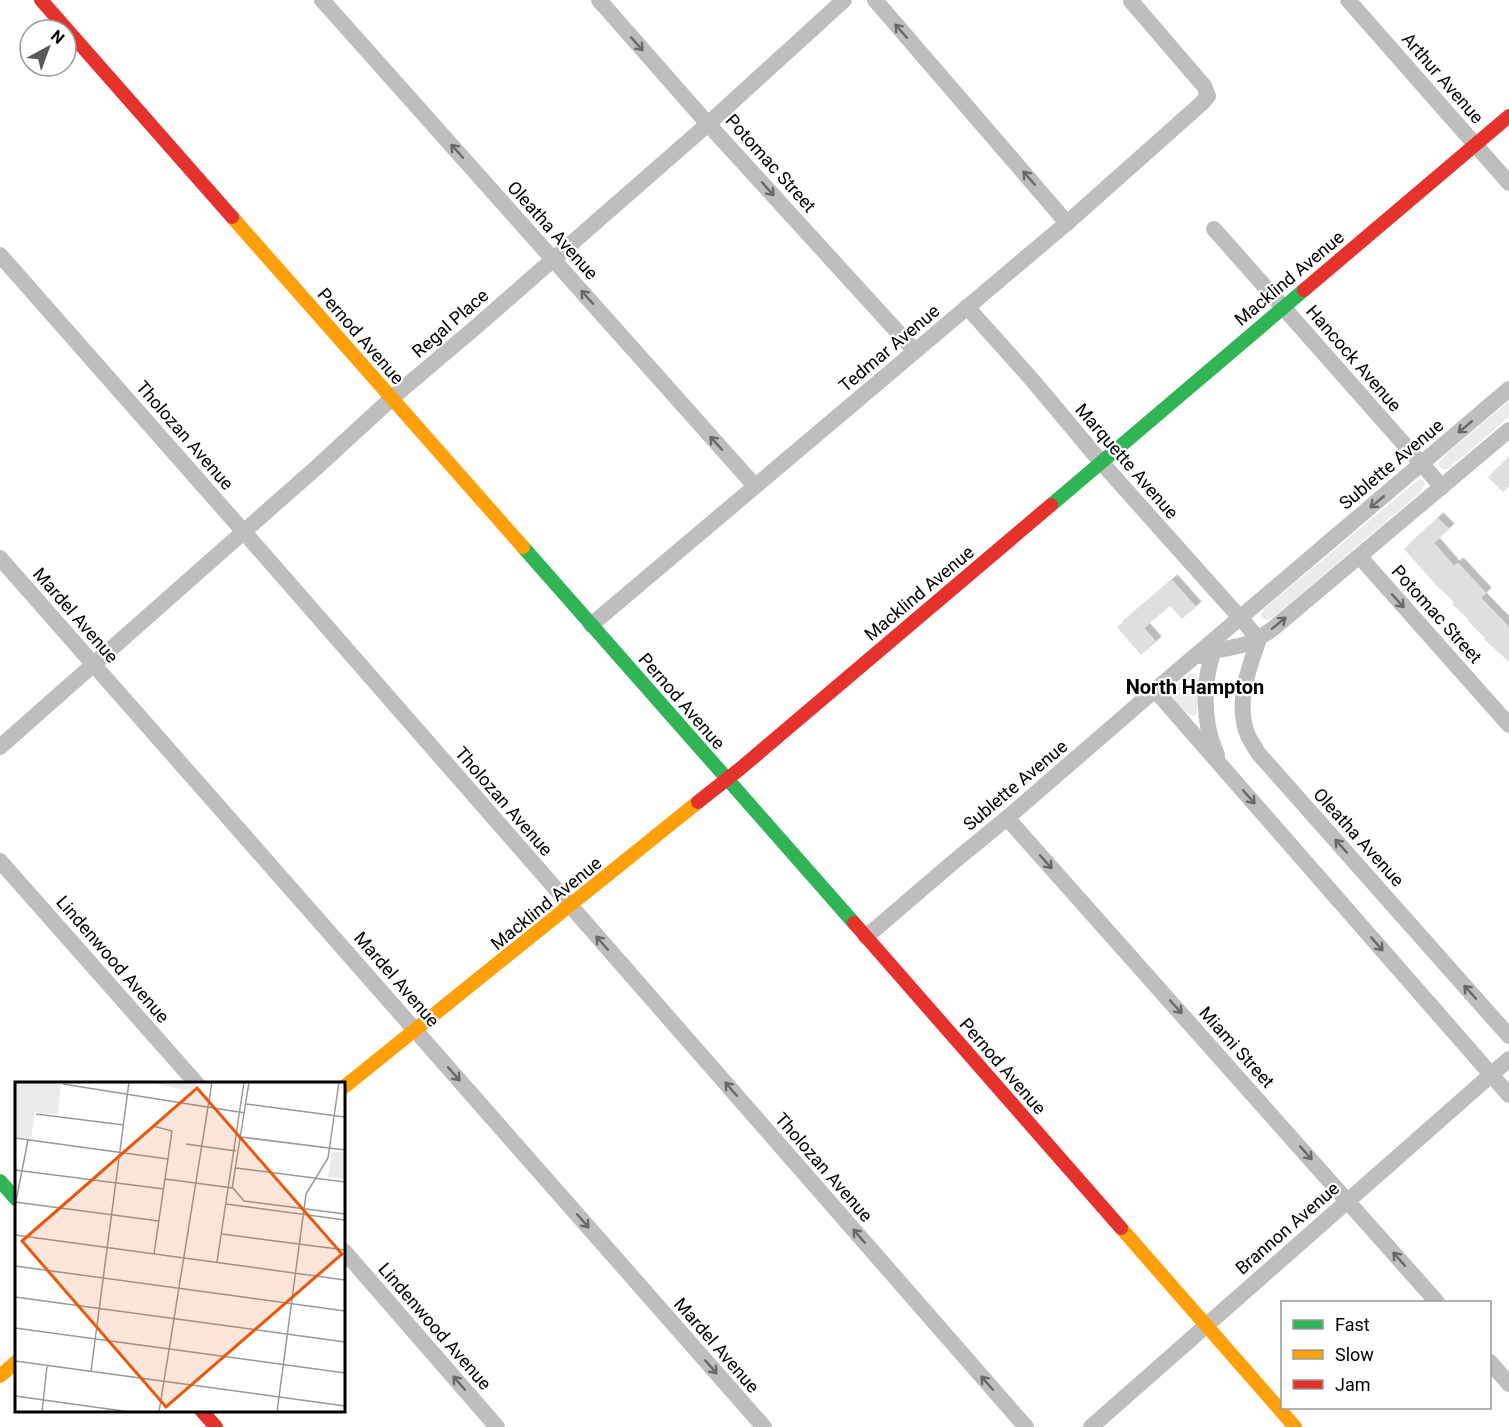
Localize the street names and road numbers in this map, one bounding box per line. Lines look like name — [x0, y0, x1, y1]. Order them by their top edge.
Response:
street label: Arthur Avenue — [1398, 28, 1488, 128]
street label: Potomac Street — [722, 110, 821, 216]
street label: Oleatha Avenue — [503, 177, 603, 283]
street label: Macklind Avenue — [1230, 226, 1348, 330]
street label: Pernod Avenue — [314, 284, 408, 388]
street label: Regal Place — [408, 284, 492, 362]
street label: Tedmar Avenue — [835, 300, 943, 396]
street label: Hancock Avenue — [1302, 300, 1406, 416]
street label: Tholozan Avenue — [132, 376, 238, 494]
street label: Marquette Avenue — [1071, 399, 1183, 523]
street label: Sublette Avenue — [1335, 414, 1447, 514]
street label: Macklind Avenue — [860, 541, 978, 645]
street label: Potomac Street — [1388, 561, 1487, 667]
street label: Mardel Avenue — [29, 563, 123, 667]
street label: Pernod Avenue — [635, 649, 729, 753]
street label: Sublette Avenue — [959, 735, 1071, 835]
street label: Tholozan Avenue — [451, 742, 557, 860]
street label: Oleatha Avenue — [1309, 784, 1409, 890]
street label: Macklind Avenue — [486, 852, 606, 954]
street label: Lindenwood Avenue — [52, 891, 174, 1027]
street label: Mardel Avenue — [350, 927, 444, 1031]
street label: Miami Street — [1195, 1002, 1279, 1092]
street label: Pernod Avenue — [956, 1014, 1050, 1118]
street label: Tholozan Avenue — [771, 1108, 877, 1226]
street label: Brannon Avenue — [1231, 1177, 1343, 1279]
street label: Lindenwood Avenue — [374, 1258, 496, 1394]
street label: Mardel Avenue — [670, 1293, 764, 1397]

